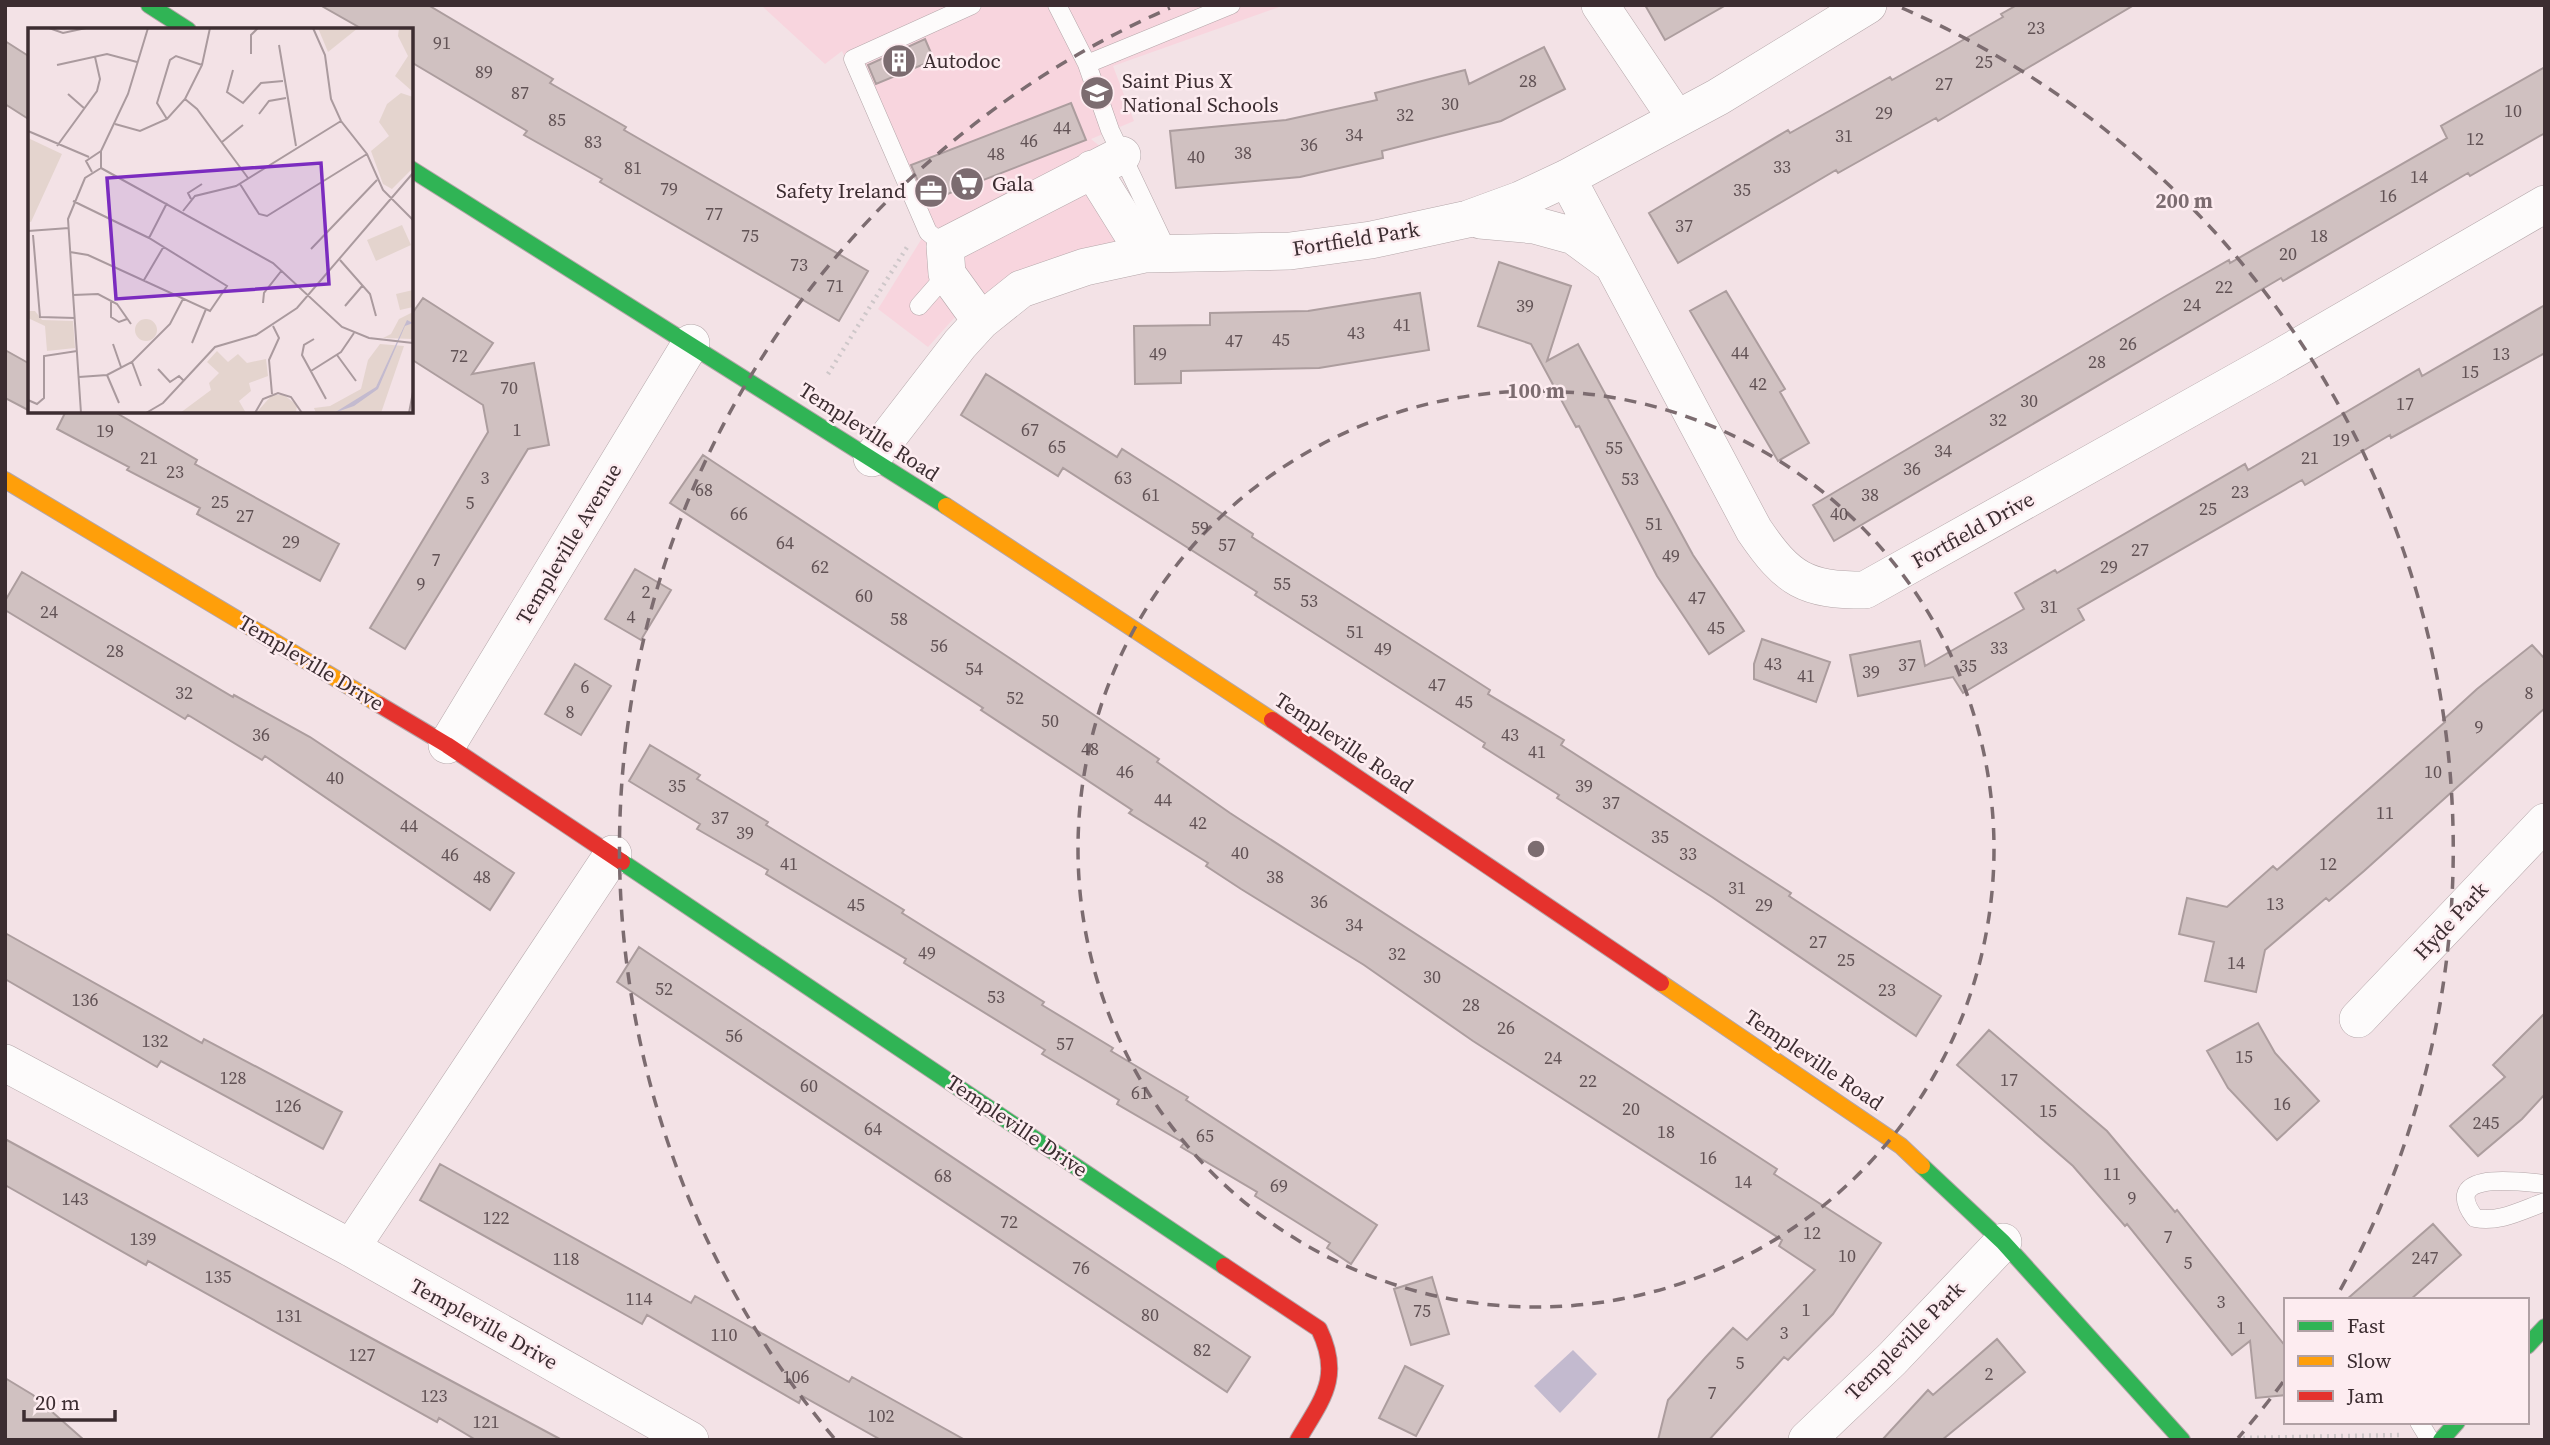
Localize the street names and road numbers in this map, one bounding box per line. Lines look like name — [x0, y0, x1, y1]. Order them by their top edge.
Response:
street label: Fortfield Park — [1290, 214, 1422, 263]
street label: Templeville Road — [793, 375, 945, 488]
street label: Templeville Avenue — [509, 458, 628, 630]
street label: Fortfield Drive — [1906, 484, 2039, 575]
street label: Templeville Drive — [233, 608, 389, 717]
street label: Templeville Road — [1269, 685, 1420, 800]
street label: Hyde Park — [2407, 875, 2495, 966]
street label: Templeville Road — [1739, 1002, 1890, 1117]
street label: Templeville Drive — [941, 1067, 1094, 1184]
street label: Templeville Drive — [405, 1271, 563, 1376]
street label: Templeville Park — [1839, 1274, 1971, 1407]

